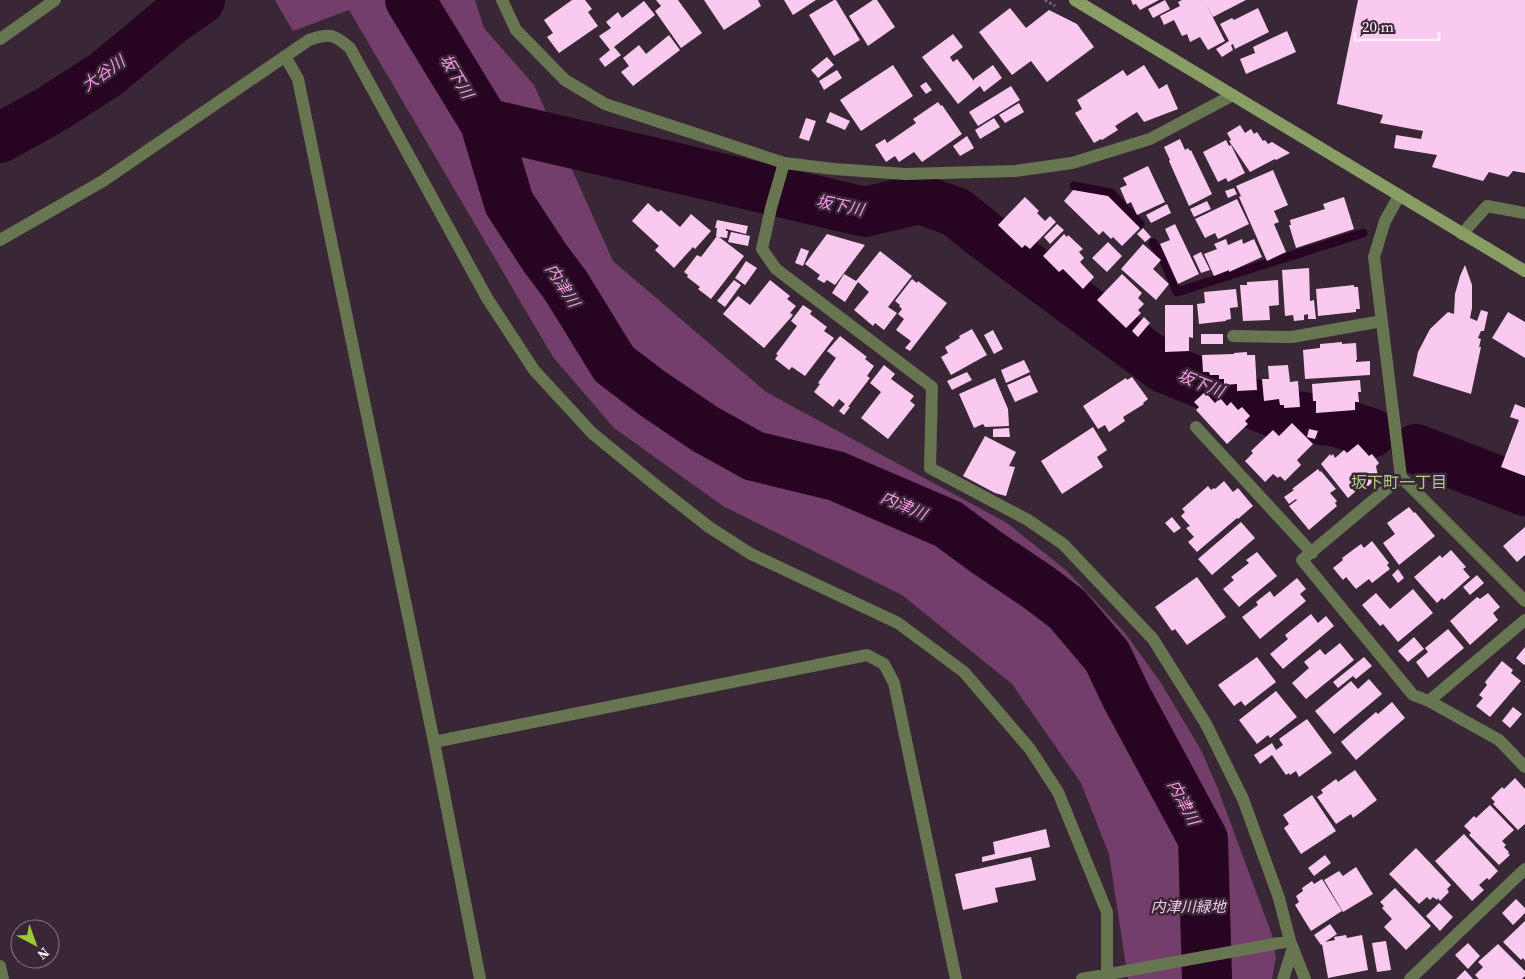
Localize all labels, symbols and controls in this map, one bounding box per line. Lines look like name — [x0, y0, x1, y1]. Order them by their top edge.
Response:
scale bar — [1355, 10, 1439, 42]
text: 20 m — [1362, 16, 1394, 37]
water label: 大谷川 — [77, 49, 131, 96]
water label: 坂下川 — [435, 50, 480, 104]
water label: 坂下川 — [814, 190, 868, 221]
water label: 内津川 — [541, 259, 586, 313]
water label: 坂下川 — [1175, 364, 1229, 403]
district label: 坂下町一丁目 — [1351, 471, 1447, 493]
water label: 内津川 — [878, 485, 932, 525]
water label: 内津川 — [1163, 776, 1206, 830]
park label: 内津川緑地 — [1150, 896, 1227, 917]
north arrow — [10, 919, 60, 969]
text: N — [33, 943, 54, 965]

